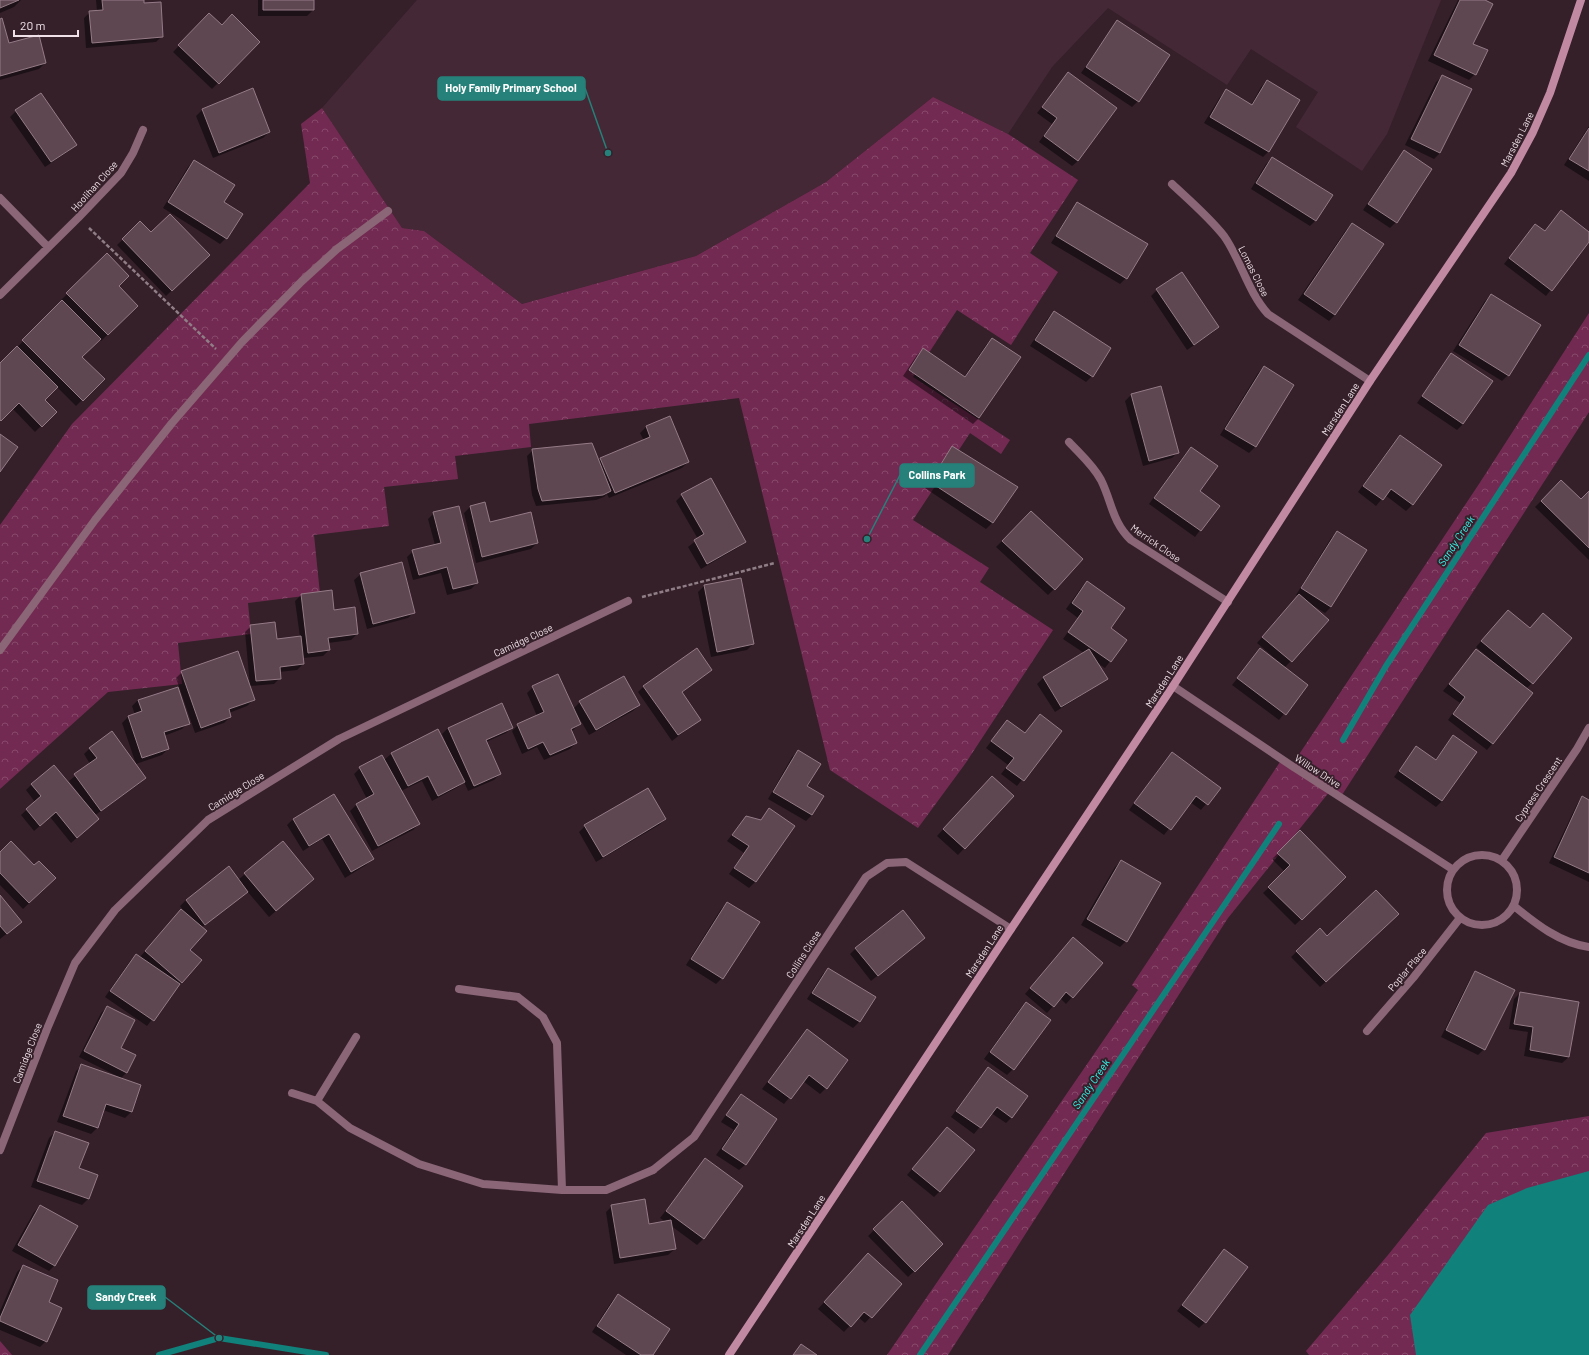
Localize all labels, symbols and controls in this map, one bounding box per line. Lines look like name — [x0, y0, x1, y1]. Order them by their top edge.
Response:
scale bar — [14, 12, 78, 38]
text: 20 m — [20, 18, 46, 32]
callout: Holy Family Primary School — [438, 77, 585, 100]
text: Holy Family Primary School — [445, 81, 577, 94]
street label: Marsden Lane — [1498, 109, 1536, 169]
street label: Hoolihan Close — [68, 158, 120, 214]
street label: Lomas Close — [1236, 244, 1272, 298]
street label: Marsden Lane — [1319, 380, 1361, 438]
callout: Collins Park — [900, 464, 974, 487]
text: Collins Park — [908, 468, 966, 481]
water label: Sandy Creek — [1434, 512, 1477, 568]
street label: Merrick Close — [1129, 521, 1183, 565]
street label: Camidge Close — [491, 621, 555, 659]
street label: Marsden Lane — [1143, 652, 1185, 710]
street label: Willow Drive — [1293, 752, 1343, 790]
street label: Cypress Crescent — [1512, 754, 1564, 824]
street label: Camidge Close — [206, 769, 266, 813]
street label: Marsden Lane — [963, 922, 1005, 980]
street label: Collins Close — [783, 928, 823, 980]
street label: Poplar Place — [1385, 945, 1429, 993]
street label: Camidge Close — [10, 1021, 44, 1085]
water label: Sandy Creek — [1069, 1056, 1112, 1111]
street label: Marsden Lane — [785, 1192, 827, 1250]
callout: Sandy Creek — [88, 1286, 165, 1309]
text: Sandy Creek — [96, 1290, 157, 1303]

